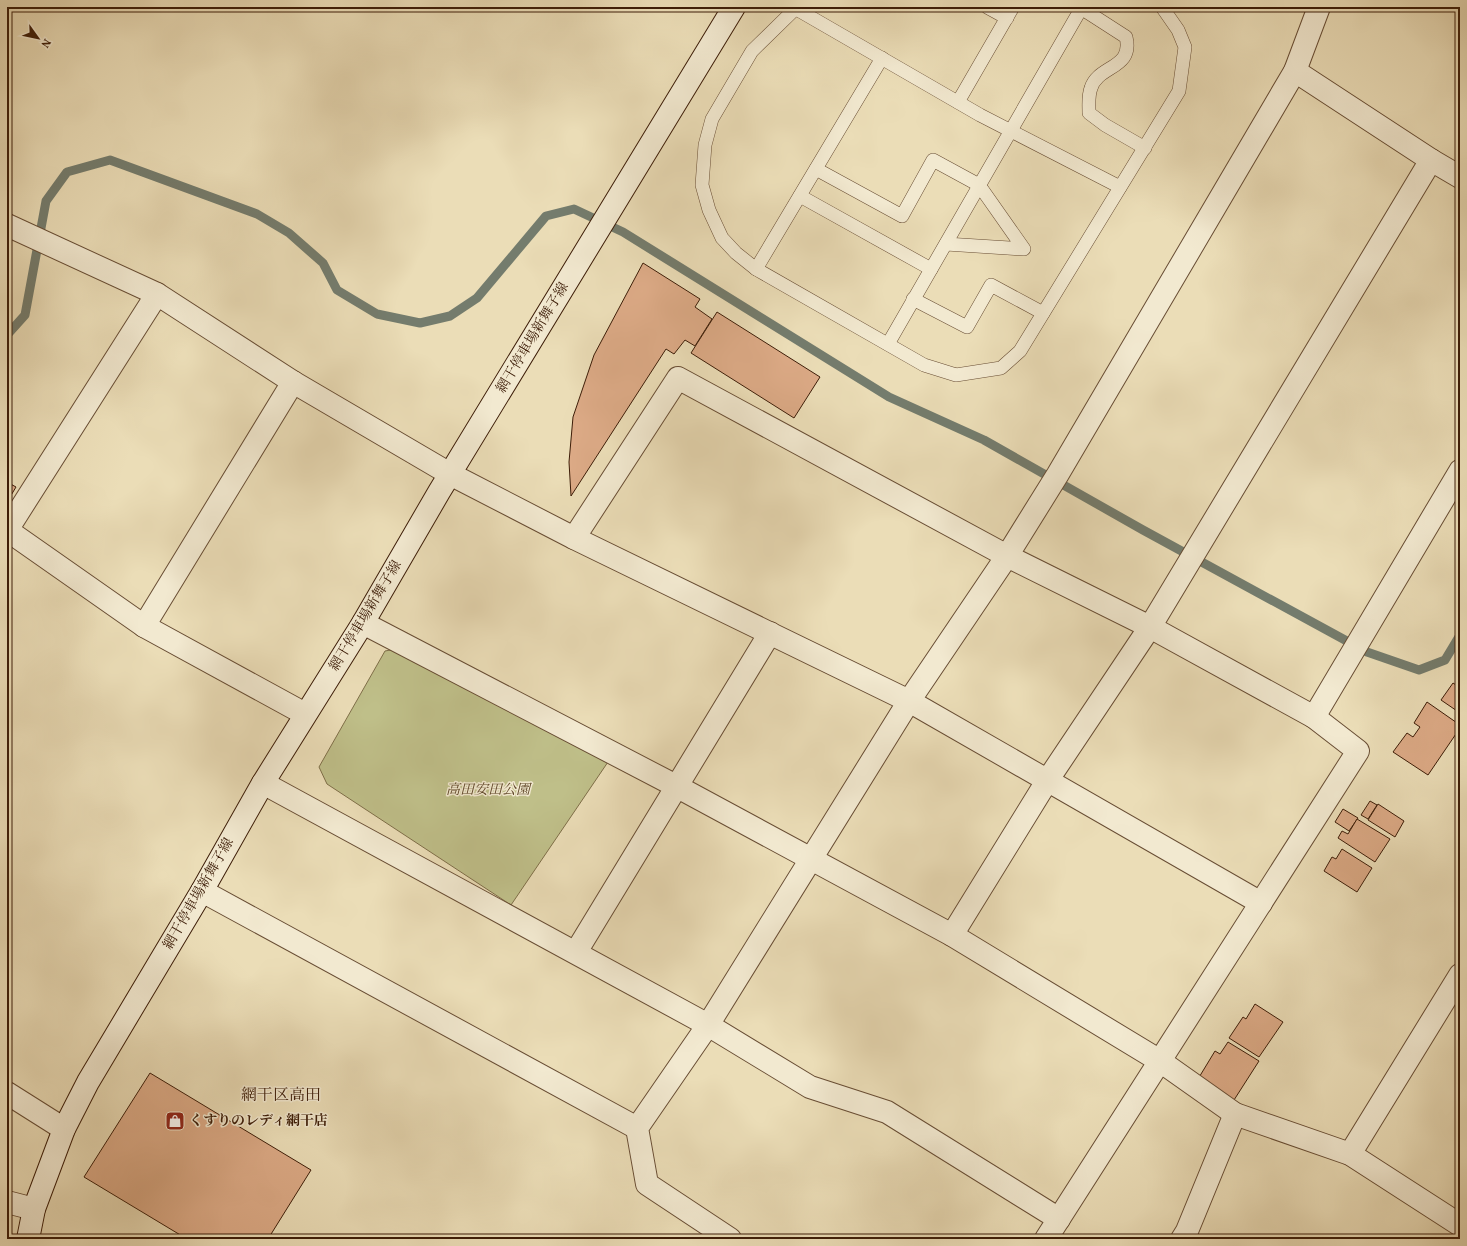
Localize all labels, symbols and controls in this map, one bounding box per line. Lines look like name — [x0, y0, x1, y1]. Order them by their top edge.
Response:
north arrow — [18, 18, 58, 58]
text: N — [37, 35, 54, 50]
street label: 網干停車場新舞子線 — [492, 279, 574, 397]
street label: 網干停車場新舞子線 — [325, 557, 407, 675]
park label: 高田安田公園 — [446, 781, 532, 800]
street label: 網干停車場新舞子線 — [159, 835, 239, 953]
district label: 網干区高田 — [241, 1085, 321, 1107]
shop icon: くすりのレディ網干店 — [164, 1110, 186, 1132]
place label: くすりのレディ網干店 — [189, 1112, 328, 1131]

